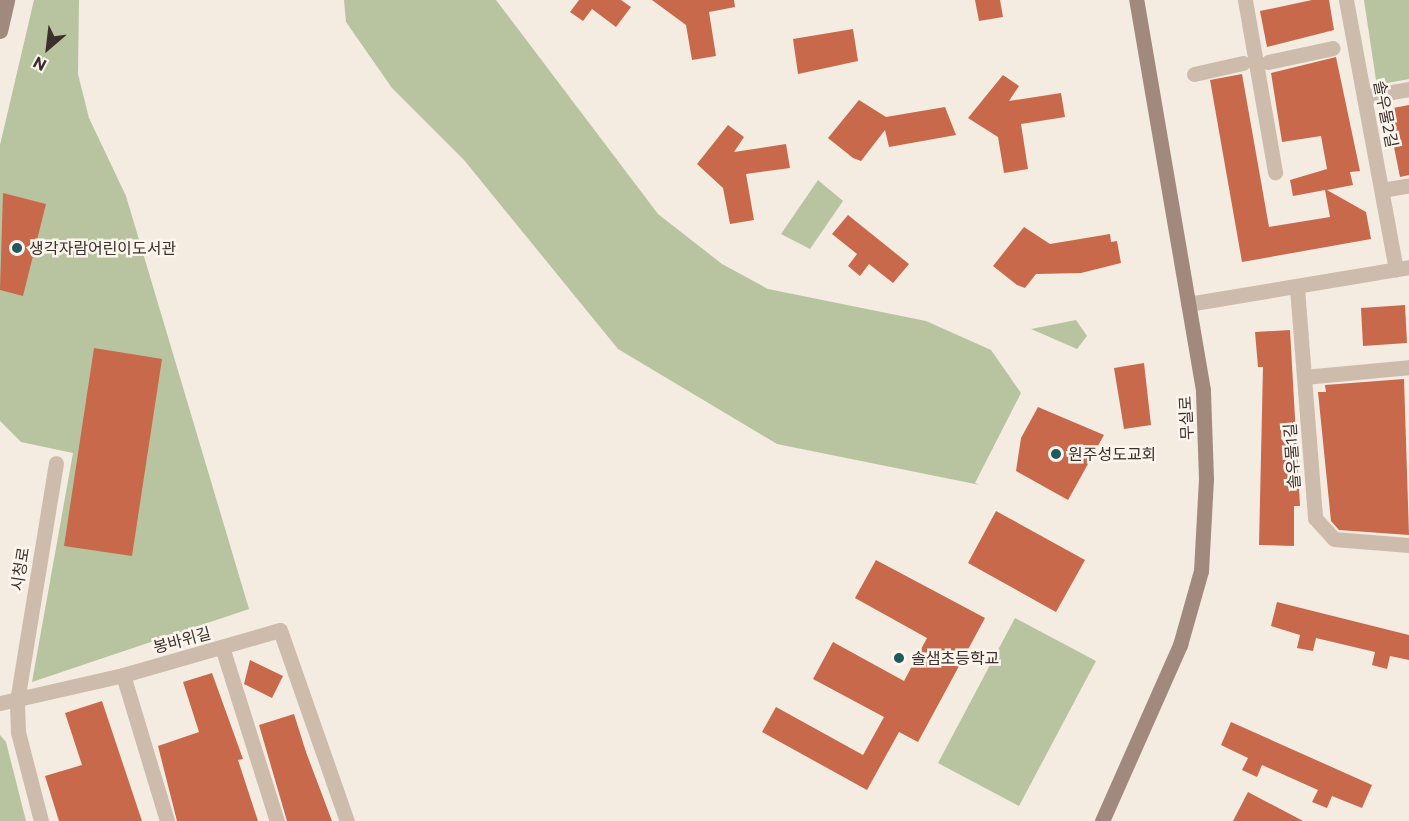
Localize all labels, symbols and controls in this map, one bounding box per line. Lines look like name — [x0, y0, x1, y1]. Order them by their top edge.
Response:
north arrow — [18, 18, 78, 78]
text: N — [30, 53, 49, 76]
street label: 솔우물2길 — [1370, 79, 1402, 149]
place label: 생각자람어린이도서관 — [29, 238, 176, 258]
marker: 생각자람어린이도서관 — [10, 241, 24, 255]
street label: 무실로 — [1175, 395, 1197, 441]
street label: 솔우물1길 — [1280, 423, 1304, 489]
place label: 원주성도교회 — [1068, 444, 1156, 464]
marker: 원주성도교회 — [1049, 447, 1063, 461]
street label: 시청로 — [7, 546, 33, 592]
street label: 봉바위길 — [151, 623, 213, 657]
place label: 솔샘초등학교 — [911, 648, 999, 668]
marker: 솔샘초등학교 — [892, 651, 906, 665]

